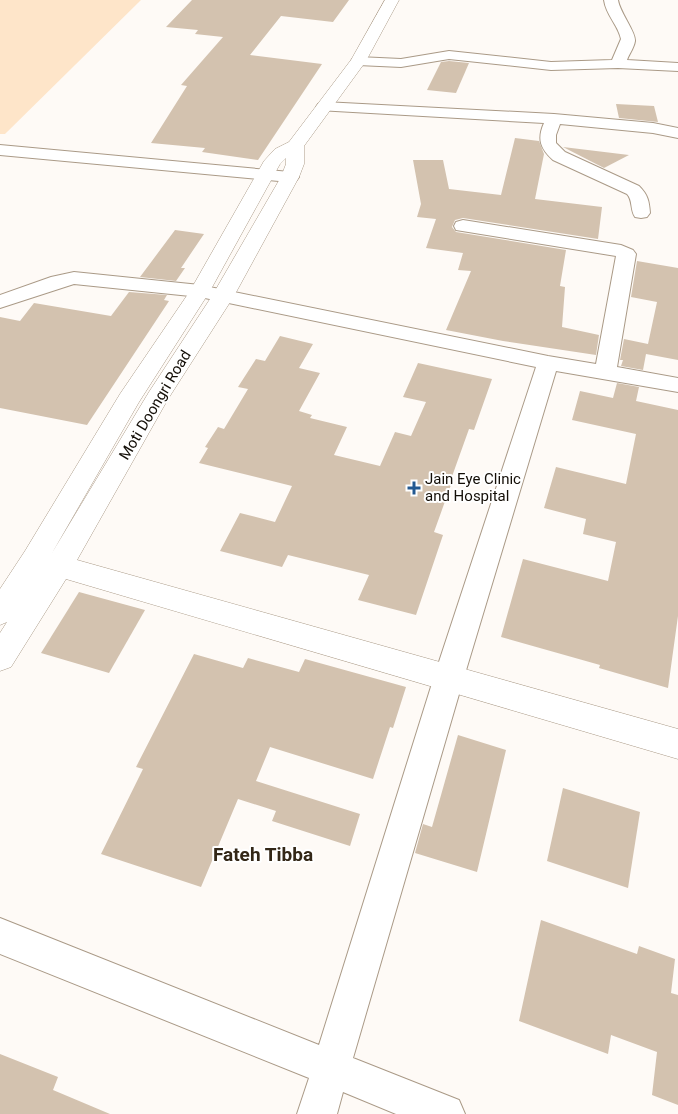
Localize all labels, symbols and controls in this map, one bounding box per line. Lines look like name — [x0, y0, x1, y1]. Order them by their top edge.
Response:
street label: Moti Doongri Road — [115, 347, 195, 463]
place label: Jain Eye Clinic and Hospital — [425, 470, 521, 505]
marker: Jain Eye Clinic and Hospital — [407, 481, 421, 495]
district label: Fateh Tibba — [213, 843, 313, 866]

